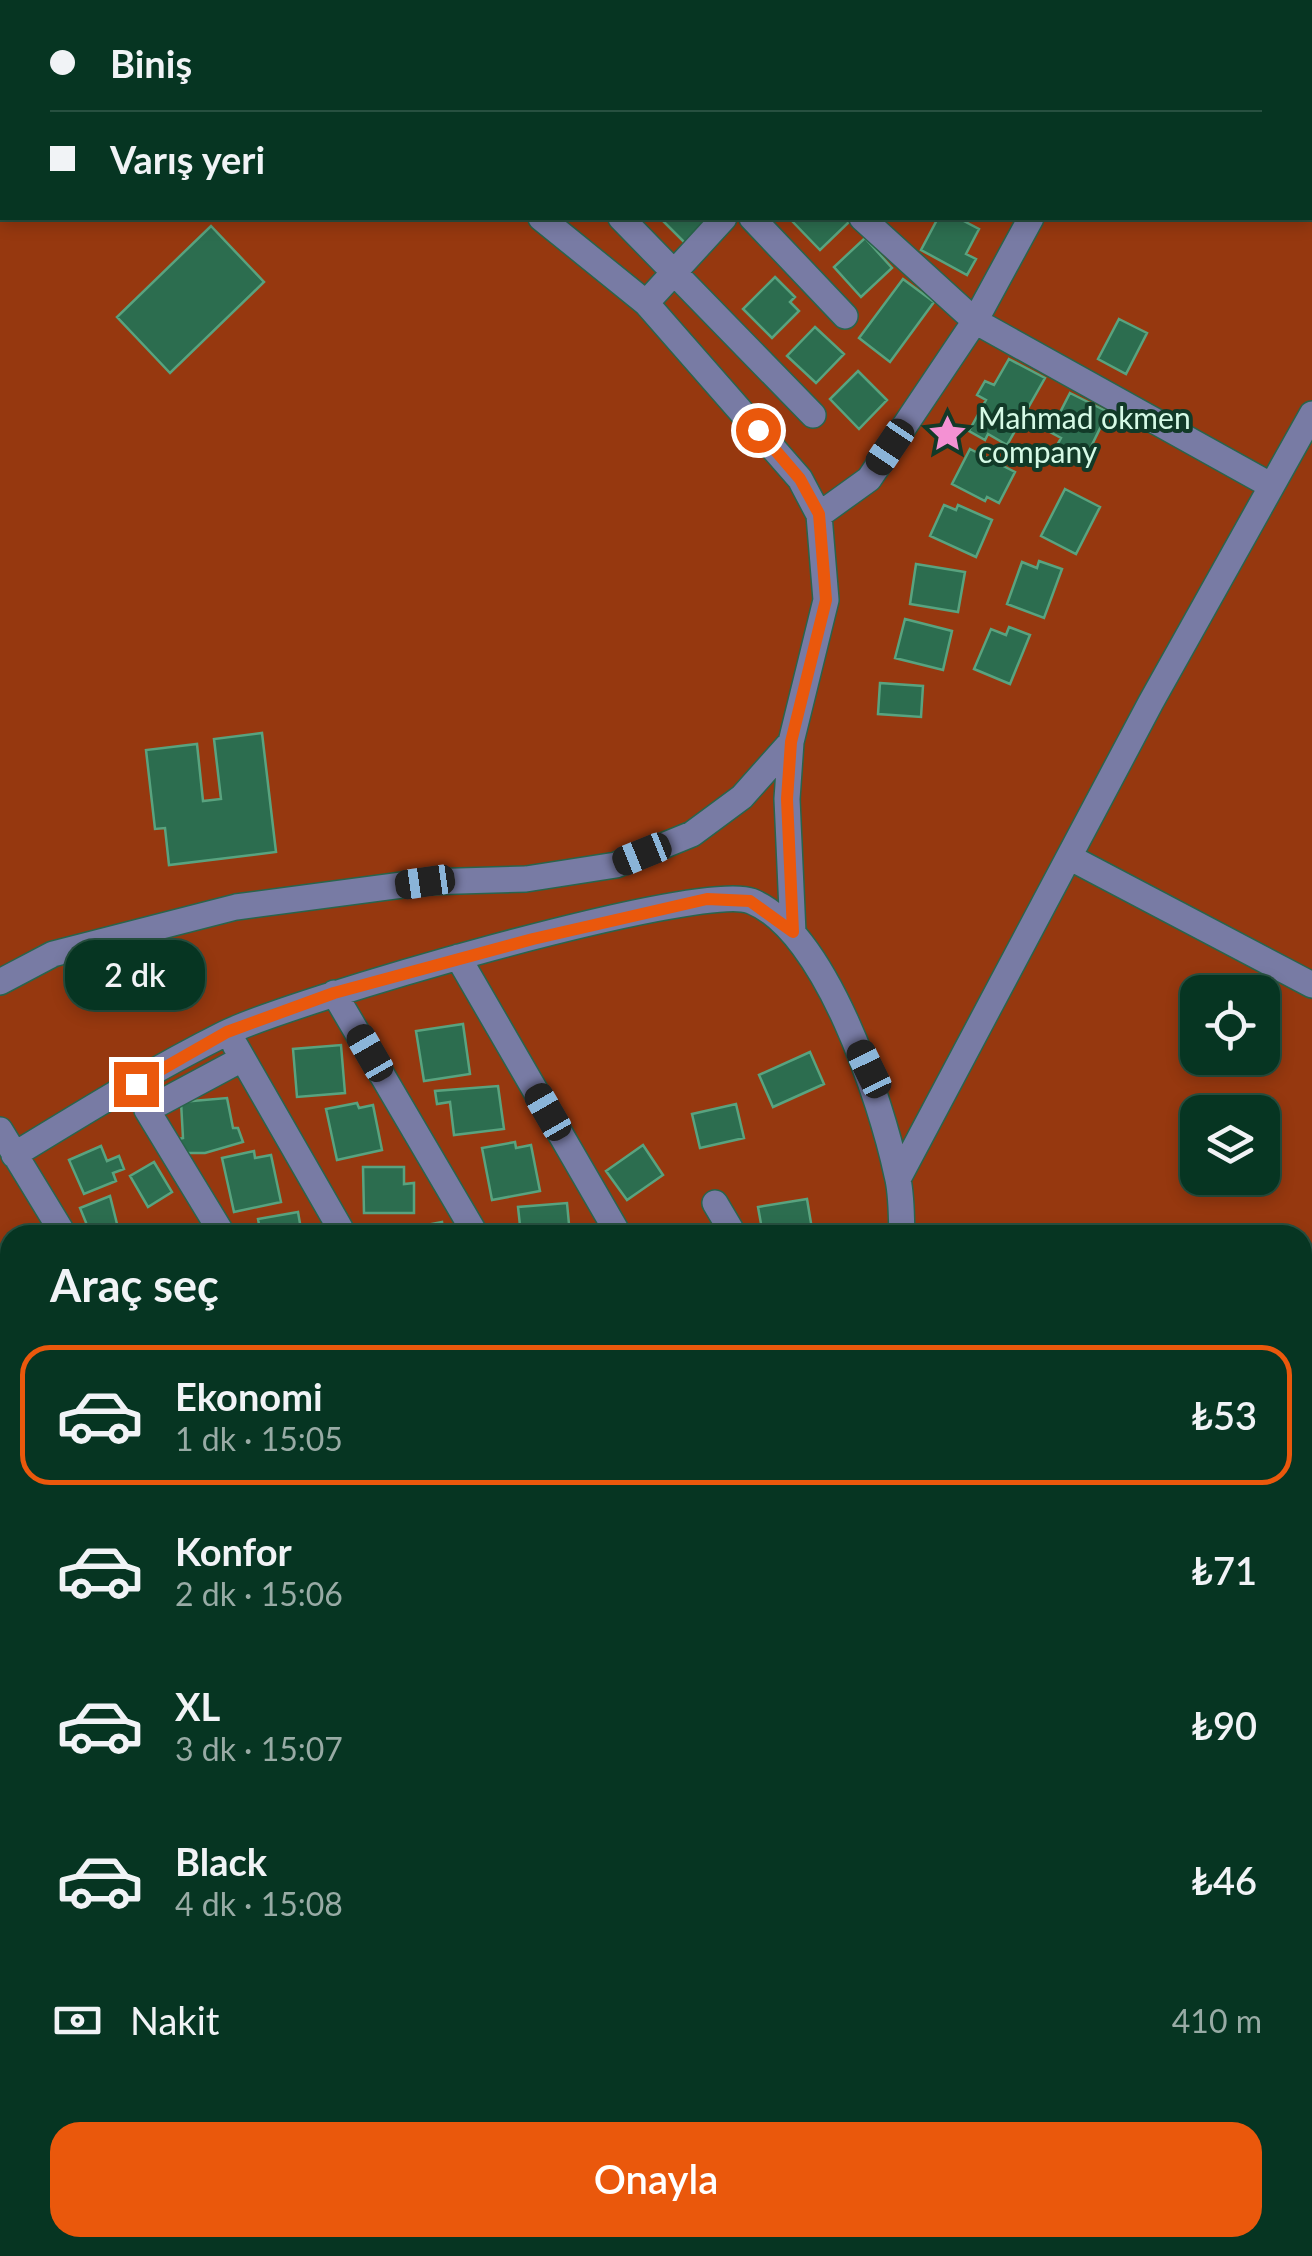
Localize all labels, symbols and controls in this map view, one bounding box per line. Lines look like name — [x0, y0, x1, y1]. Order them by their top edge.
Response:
text: Biniş — [110, 40, 192, 86]
text: Varış yeri — [110, 136, 265, 182]
place label: Mahmad okmen company — [978, 399, 1191, 469]
route start — [736, 408, 781, 453]
place icon: Mahmad okmen company — [927, 413, 969, 455]
car — [861, 414, 919, 480]
car — [609, 829, 675, 879]
car — [393, 863, 457, 901]
callout: 2 dk — [66, 939, 206, 1009]
text: 2 dk — [104, 955, 166, 994]
map controls — [1180, 975, 1280, 1195]
button: locate — [1180, 975, 1280, 1075]
car — [342, 1020, 398, 1086]
car — [842, 1035, 896, 1103]
route end — [114, 1062, 159, 1107]
car — [520, 1079, 576, 1145]
button: layers — [1180, 1095, 1280, 1195]
text: Araç seç — [50, 1258, 219, 1312]
icon: car — [55, 1370, 145, 1460]
text: Ekonomi — [175, 1373, 323, 1419]
text: ₺53 — [1191, 1392, 1257, 1438]
text: 1 dk · 15:05 — [175, 1419, 343, 1458]
icon: car — [55, 1525, 145, 1615]
text: Konfor — [175, 1528, 292, 1574]
text: ₺71 — [1191, 1547, 1257, 1593]
text: 2 dk · 15:06 — [175, 1574, 343, 1613]
icon: car — [55, 1680, 145, 1770]
text: XL — [175, 1683, 220, 1729]
text: ₺90 — [1191, 1702, 1257, 1748]
text: 3 dk · 15:07 — [175, 1729, 343, 1768]
icon: car — [55, 1835, 145, 1925]
text: Black — [175, 1838, 267, 1884]
text: ₺46 — [1191, 1857, 1257, 1903]
text: 4 dk · 15:08 — [175, 1884, 343, 1923]
icon: cash — [50, 1993, 105, 2048]
text: Nakit — [130, 1997, 219, 2043]
text: 410 m — [1172, 2001, 1262, 2040]
button: Onayla — [50, 2122, 1262, 2237]

